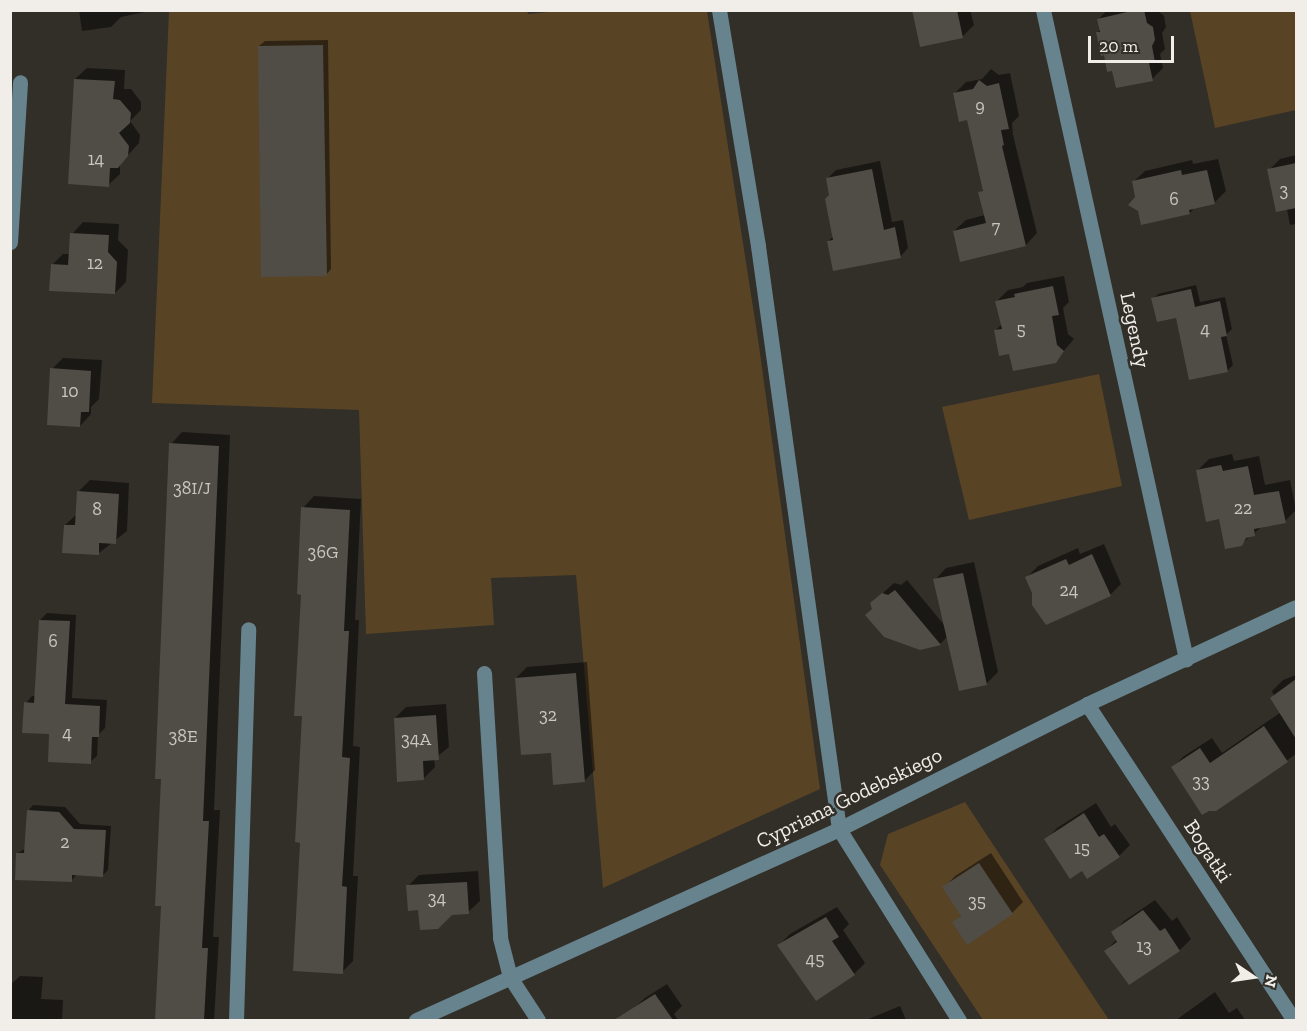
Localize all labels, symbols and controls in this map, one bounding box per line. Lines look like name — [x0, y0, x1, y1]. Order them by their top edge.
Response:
scale bar — [1091, 24, 1176, 62]
text: 20 m — [1099, 35, 1138, 57]
house number: 9 — [975, 95, 985, 117]
house number: 14 — [88, 148, 104, 170]
house number: 3 — [1280, 179, 1288, 201]
house number: 6 — [1169, 188, 1179, 210]
house number: 7 — [992, 216, 1000, 238]
house number: 12 — [87, 252, 103, 274]
street label: Legendy — [1115, 290, 1155, 370]
house number: 5 — [1016, 318, 1026, 340]
house number: 4 — [1200, 318, 1210, 340]
house number: 10 — [61, 380, 79, 402]
house number: 38I/J — [173, 477, 211, 499]
house number: 22 — [1234, 497, 1252, 519]
house number: 8 — [92, 498, 102, 520]
house number: 36G — [308, 541, 338, 563]
house number: 24 — [1060, 579, 1078, 601]
house number: 6 — [48, 630, 58, 652]
house number: 32 — [539, 704, 557, 726]
house number: 4 — [62, 722, 72, 744]
house number: 38E — [168, 725, 198, 747]
house number: 34A — [401, 728, 431, 750]
street label: Cypriana Godebskiego — [752, 742, 946, 854]
house number: 33 — [1192, 770, 1210, 792]
street label: Bogatki — [1178, 815, 1238, 887]
house number: 2 — [60, 831, 70, 853]
house number: 15 — [1074, 837, 1090, 859]
house number: 34 — [428, 887, 446, 909]
house number: 35 — [968, 890, 986, 912]
house number: 13 — [1136, 935, 1152, 957]
north arrow — [1223, 947, 1283, 1007]
house number: 45 — [806, 948, 824, 970]
text: N — [1260, 973, 1282, 989]

